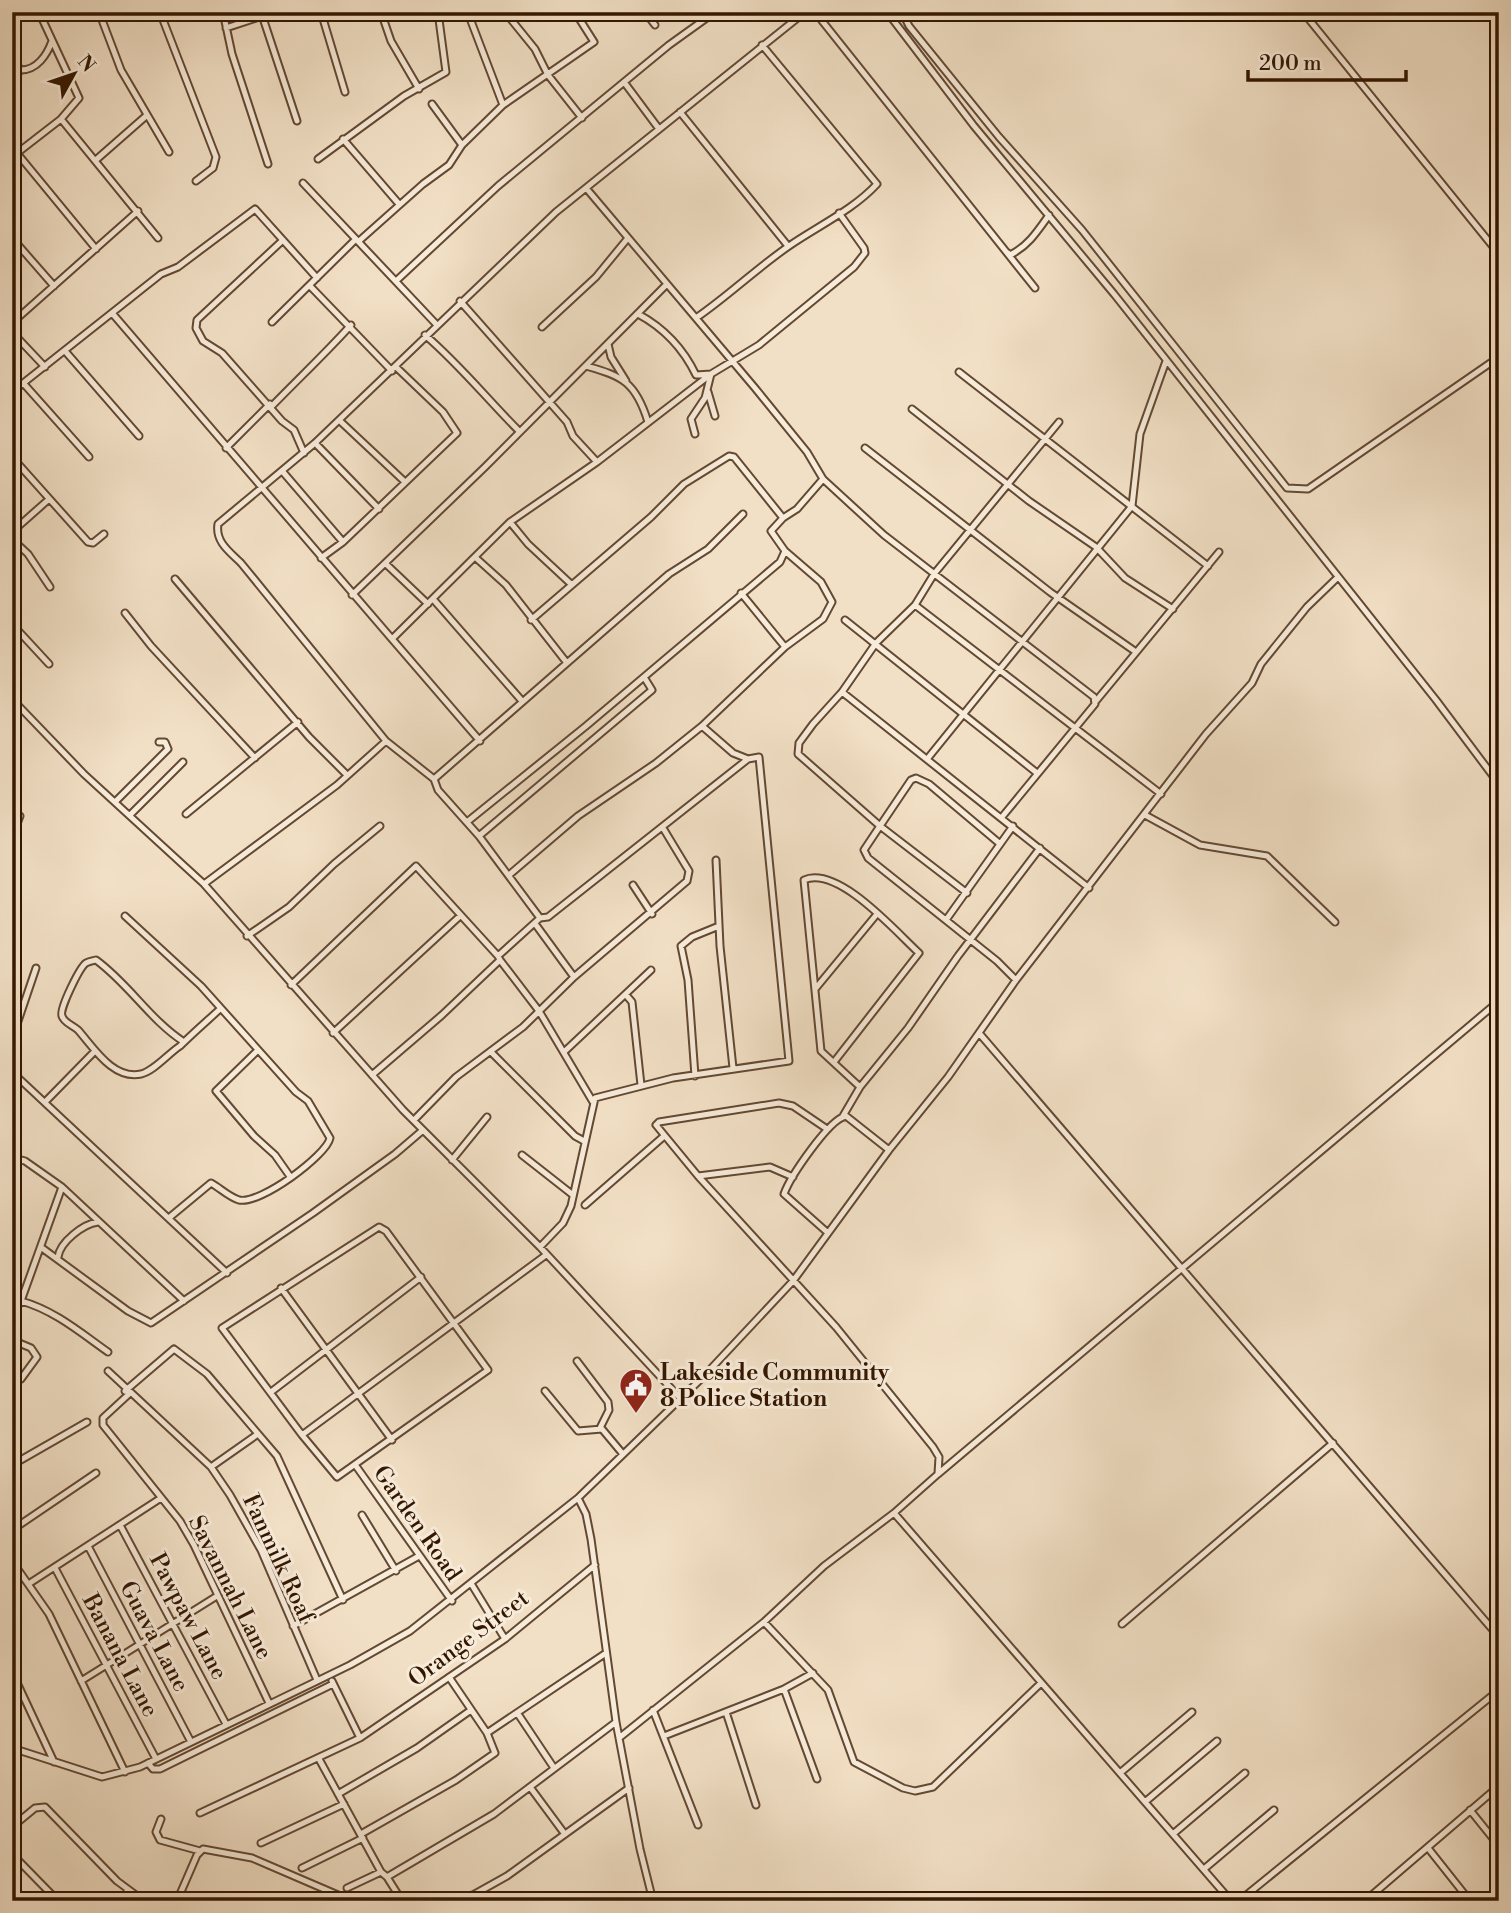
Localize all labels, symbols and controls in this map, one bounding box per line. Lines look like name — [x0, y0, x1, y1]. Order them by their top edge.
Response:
north arrow — [38, 38, 108, 108]
scale bar — [1248, 38, 1406, 82]
text: N — [72, 50, 100, 77]
text: 200 m — [1259, 51, 1322, 77]
place label: Lakeside Community 8 Police Station — [660, 1359, 890, 1413]
public building icon: Lakeside Community 8 Police Station — [617, 1366, 655, 1415]
street label: Garden Road — [367, 1460, 467, 1587]
street label: Fanmilk Roaf — [236, 1490, 321, 1629]
street label: Savannah Lane — [182, 1511, 278, 1664]
street label: Pawpaw Lane — [143, 1548, 233, 1685]
street label: Guava Lane — [113, 1576, 195, 1697]
street label: Orange Street — [403, 1584, 534, 1693]
street label: Banana Lane — [75, 1588, 164, 1722]

